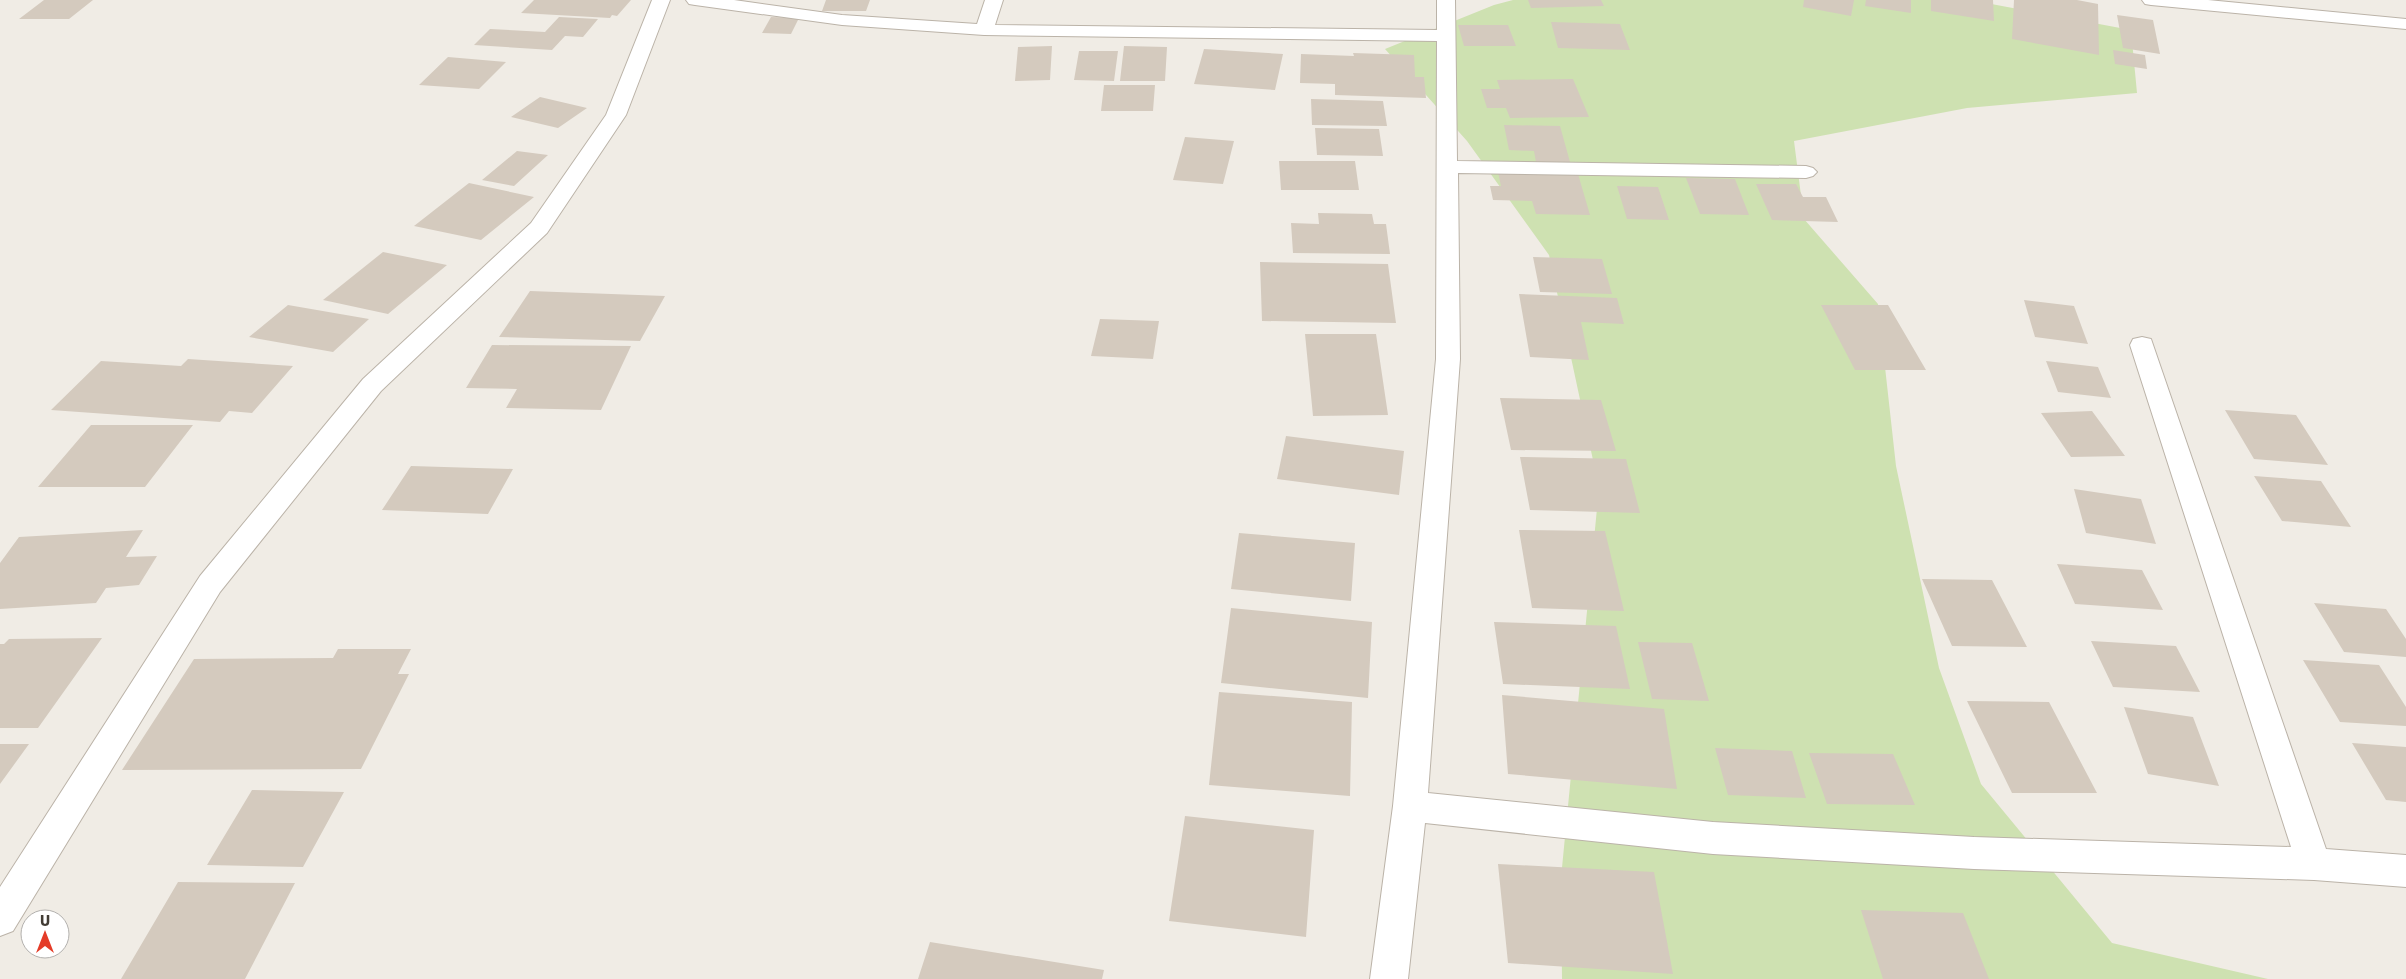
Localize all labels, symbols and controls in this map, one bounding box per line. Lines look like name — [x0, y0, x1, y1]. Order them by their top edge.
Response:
north arrow — [20, 909, 70, 959]
text: U — [40, 913, 50, 930]

